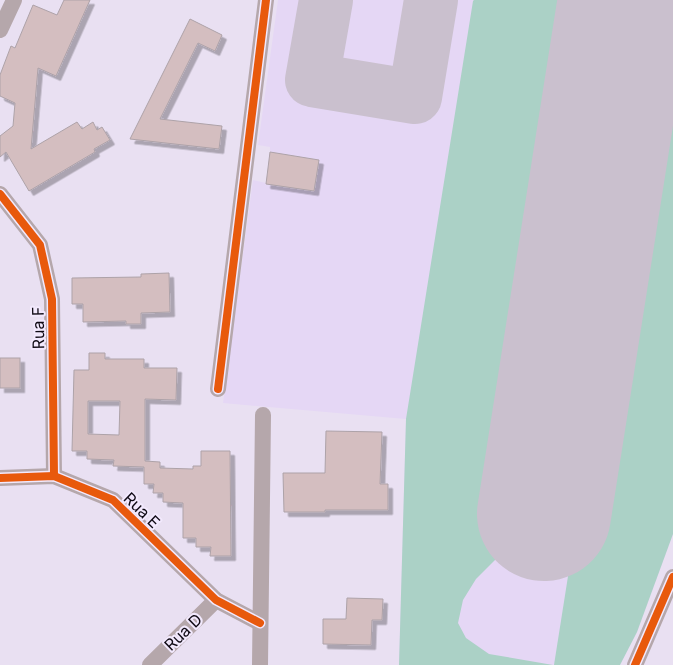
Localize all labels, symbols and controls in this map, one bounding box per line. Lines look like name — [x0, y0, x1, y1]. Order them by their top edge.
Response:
street label: Rua F — [28, 306, 48, 350]
street label: Rua E — [120, 488, 164, 532]
street label: Rua D — [160, 609, 206, 655]

